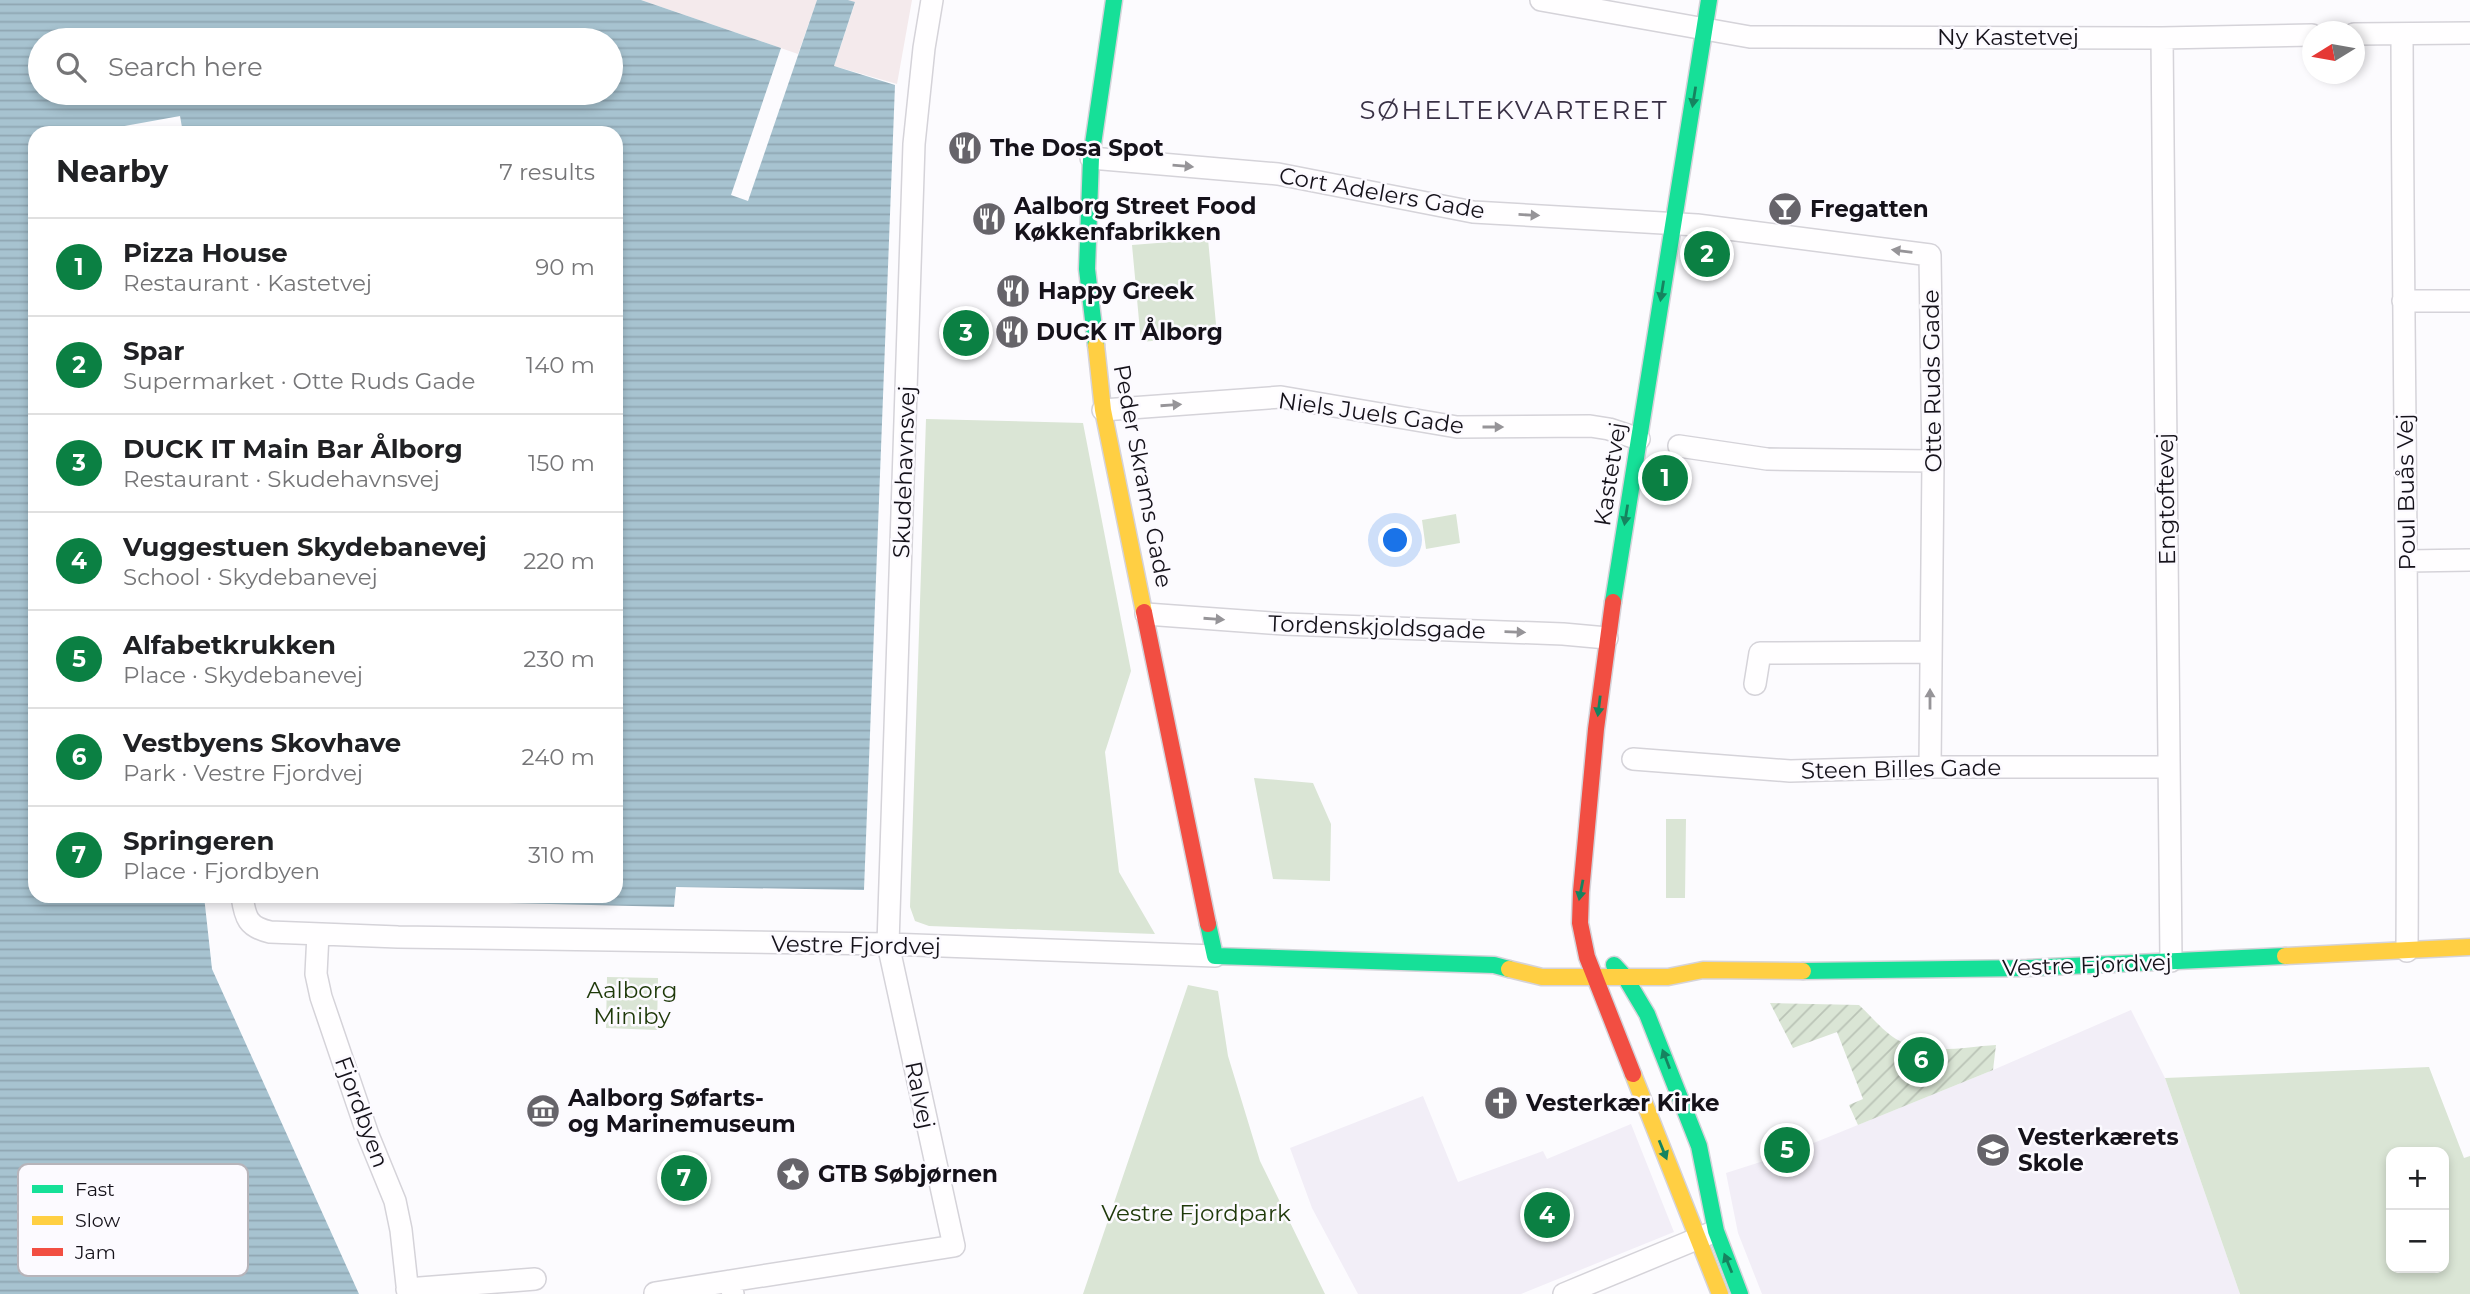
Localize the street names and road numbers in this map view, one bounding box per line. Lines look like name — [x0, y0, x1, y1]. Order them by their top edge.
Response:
street label: Ny Kastetvej — [1937, 23, 2079, 51]
street label: Cort Adelers Gade — [1277, 161, 1487, 225]
street label: Otte Ruds Gade — [1916, 289, 1948, 473]
street label: Peder Skrams Gade — [1108, 362, 1178, 590]
street label: Skudehavnsvej — [887, 385, 921, 559]
street label: Niels Juels Gade — [1276, 386, 1466, 440]
street label: Poul Buås Vej — [2391, 413, 2421, 571]
street label: Kastetvej — [1588, 420, 1632, 528]
street label: Engtoftevej — [2151, 433, 2181, 565]
street label: Tordenskjoldsgade — [1268, 609, 1486, 645]
street label: Steen Billes Gade — [1801, 753, 2001, 785]
street label: Vestre Fjordvej — [771, 930, 941, 960]
street label: Vestre Fjordvej — [2002, 948, 2172, 982]
street label: Fjordbyen — [329, 1053, 395, 1171]
street label: Ralvej — [899, 1059, 941, 1131]

